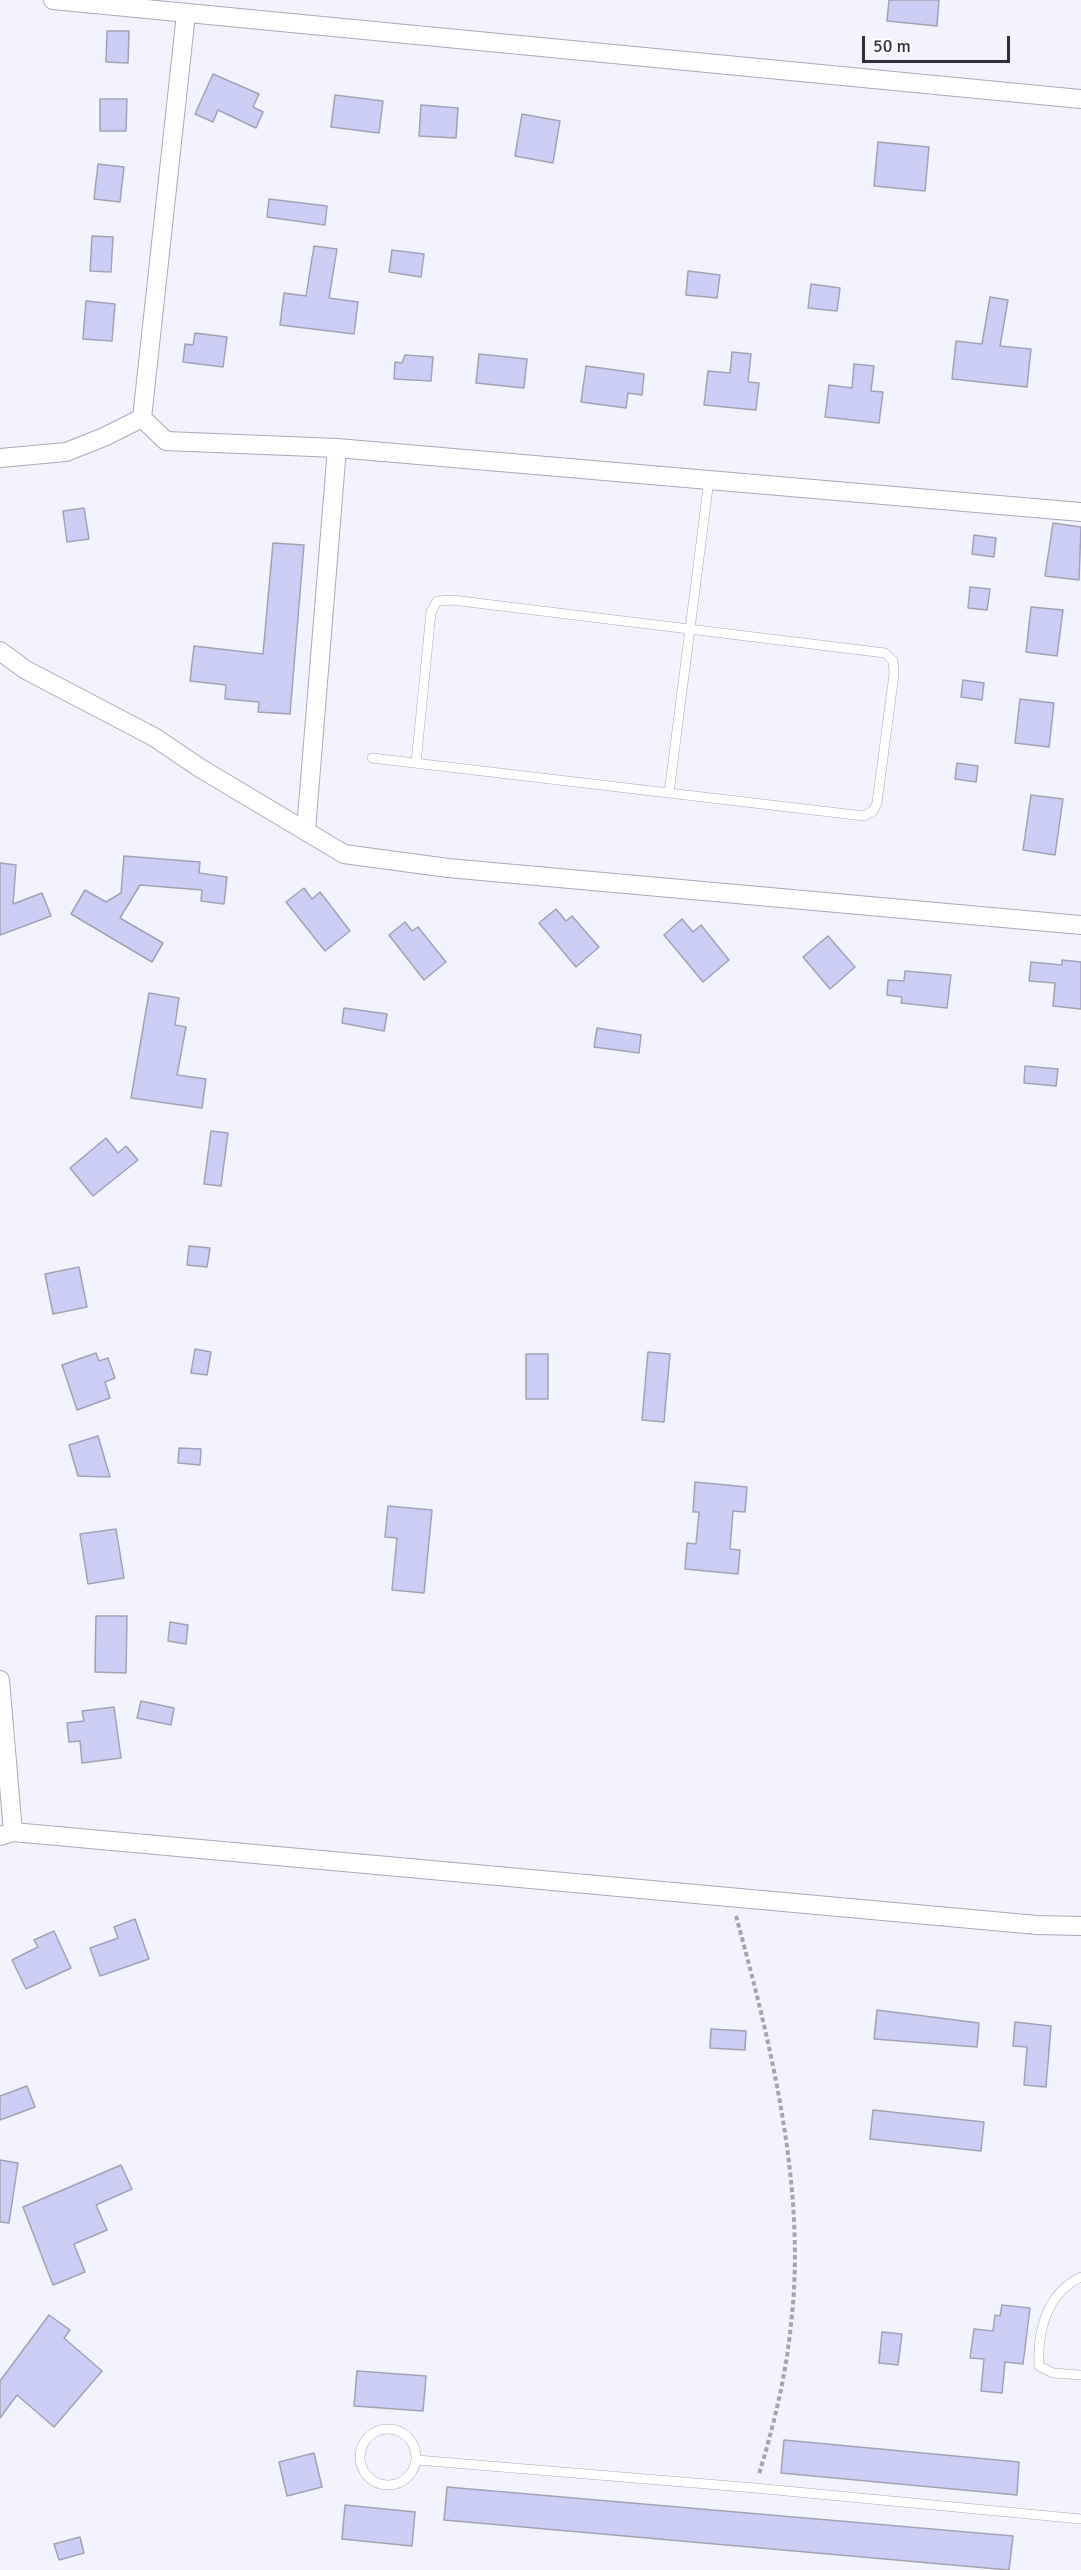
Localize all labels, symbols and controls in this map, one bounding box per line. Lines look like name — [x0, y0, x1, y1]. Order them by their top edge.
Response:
scale bar — [865, 24, 1014, 62]
text: 50 m — [873, 35, 911, 57]

